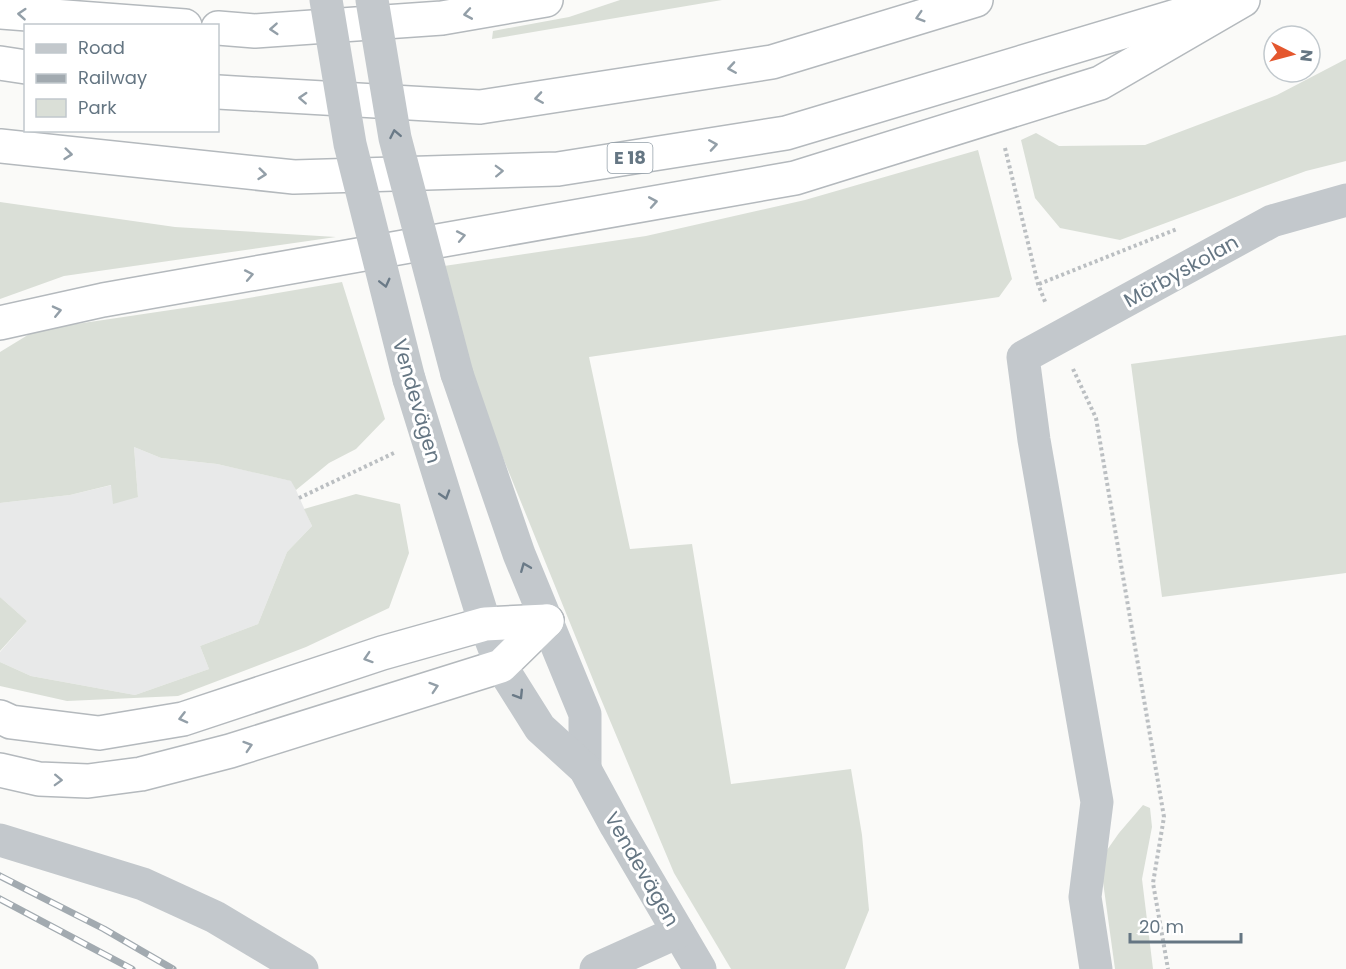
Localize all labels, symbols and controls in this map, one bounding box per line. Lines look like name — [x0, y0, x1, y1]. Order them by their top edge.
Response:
one-way arrow — [17, 7, 26, 20]
one-way arrow — [463, 7, 473, 20]
one-way arrow — [915, 10, 926, 22]
one-way arrow — [269, 23, 278, 36]
legend — [24, 24, 219, 132]
north arrow — [1262, 24, 1322, 84]
text: Road — [78, 35, 125, 60]
text: N — [1294, 48, 1318, 63]
one-way arrow — [727, 61, 736, 73]
text: Railway — [78, 65, 147, 90]
one-way arrow — [299, 91, 308, 104]
one-way arrow — [534, 91, 544, 103]
text: Park — [78, 95, 117, 120]
one-way arrow — [389, 129, 402, 139]
one-way arrow — [707, 139, 717, 152]
road number: E 18 — [608, 143, 652, 173]
one-way arrow — [63, 147, 72, 160]
one-way arrow — [494, 165, 503, 178]
one-way arrow — [257, 167, 266, 179]
one-way arrow — [649, 197, 658, 209]
street label: Mörbyskolan — [1119, 228, 1243, 314]
one-way arrow — [456, 230, 466, 243]
one-way arrow — [243, 269, 253, 282]
one-way arrow — [377, 278, 390, 288]
one-way arrow — [52, 305, 62, 318]
street label: Vendevägen — [386, 336, 448, 466]
one-way arrow — [437, 489, 450, 500]
one-way arrow — [520, 562, 532, 573]
one-way arrow — [363, 650, 374, 663]
one-way arrow — [428, 681, 439, 694]
one-way arrow — [512, 689, 524, 699]
one-way arrow — [178, 711, 188, 724]
one-way arrow — [242, 741, 253, 753]
one-way arrow — [53, 773, 62, 786]
street label: Vendevägen — [598, 807, 686, 931]
scale bar — [1130, 906, 1241, 944]
text: 20 m — [1139, 914, 1184, 939]

